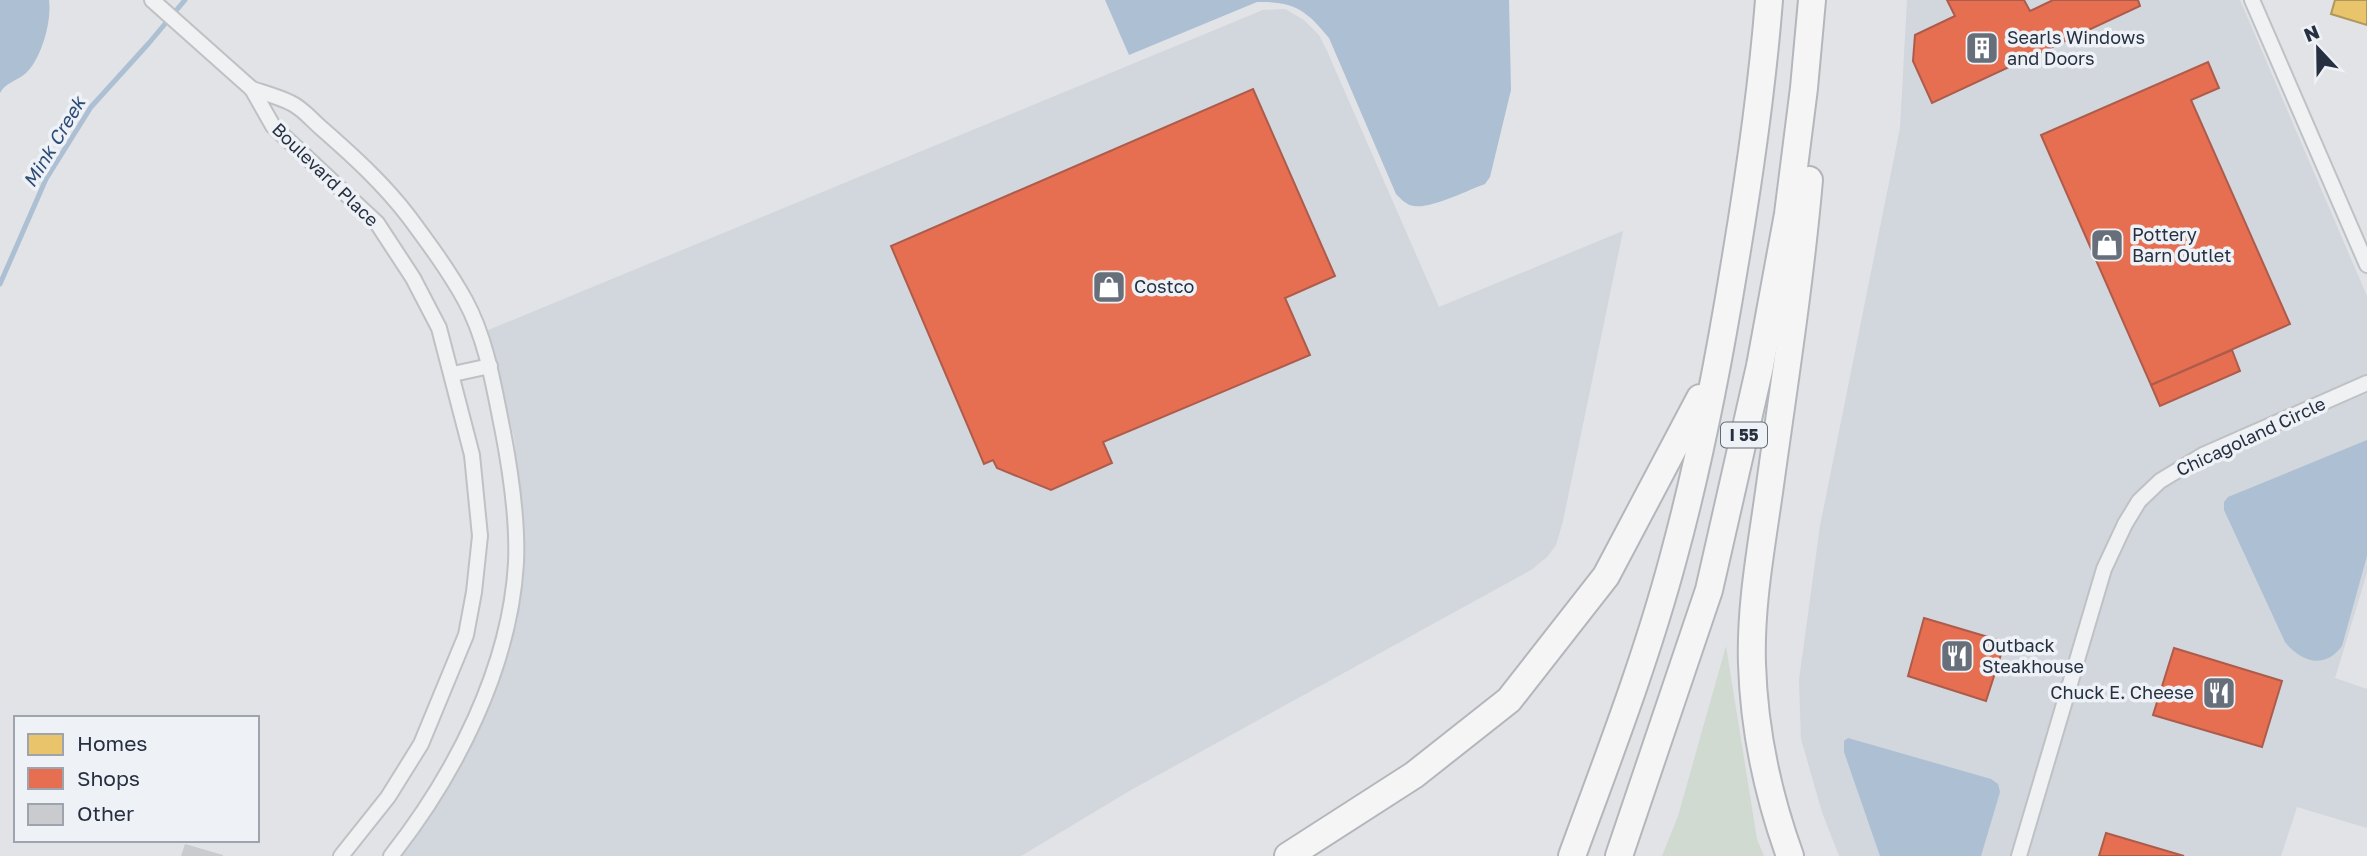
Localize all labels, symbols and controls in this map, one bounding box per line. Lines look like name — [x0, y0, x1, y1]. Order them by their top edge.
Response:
north arrow — [2283, 14, 2353, 84]
text: N — [2300, 19, 2322, 46]
place label: Searls Windows and Doors — [2007, 26, 2145, 69]
building icon: Searls Windows and Doors — [1963, 29, 2001, 67]
water label: Mink Creek — [18, 90, 91, 191]
street label: Boulevard Place — [268, 118, 384, 231]
place label: Pottery Barn Outlet — [2132, 223, 2231, 266]
shop icon: Pottery Barn Outlet — [2088, 226, 2126, 264]
shop icon: Costco — [1090, 268, 1128, 306]
place label: Costco — [1134, 275, 1194, 297]
street label: Chicagoland Circle — [2172, 392, 2329, 480]
road number: I 55 — [1721, 422, 1767, 448]
place label: Outback Steakhouse — [1982, 634, 2084, 677]
restaurant icon: Outback Steakhouse — [1938, 637, 1976, 675]
restaurant icon: Chuck E. Cheese — [2200, 674, 2238, 712]
place label: Chuck E. Cheese — [2050, 681, 2194, 703]
legend — [14, 716, 259, 842]
text: Homes — [77, 730, 147, 756]
text: Shops — [77, 765, 140, 791]
text: Other — [77, 800, 134, 826]

